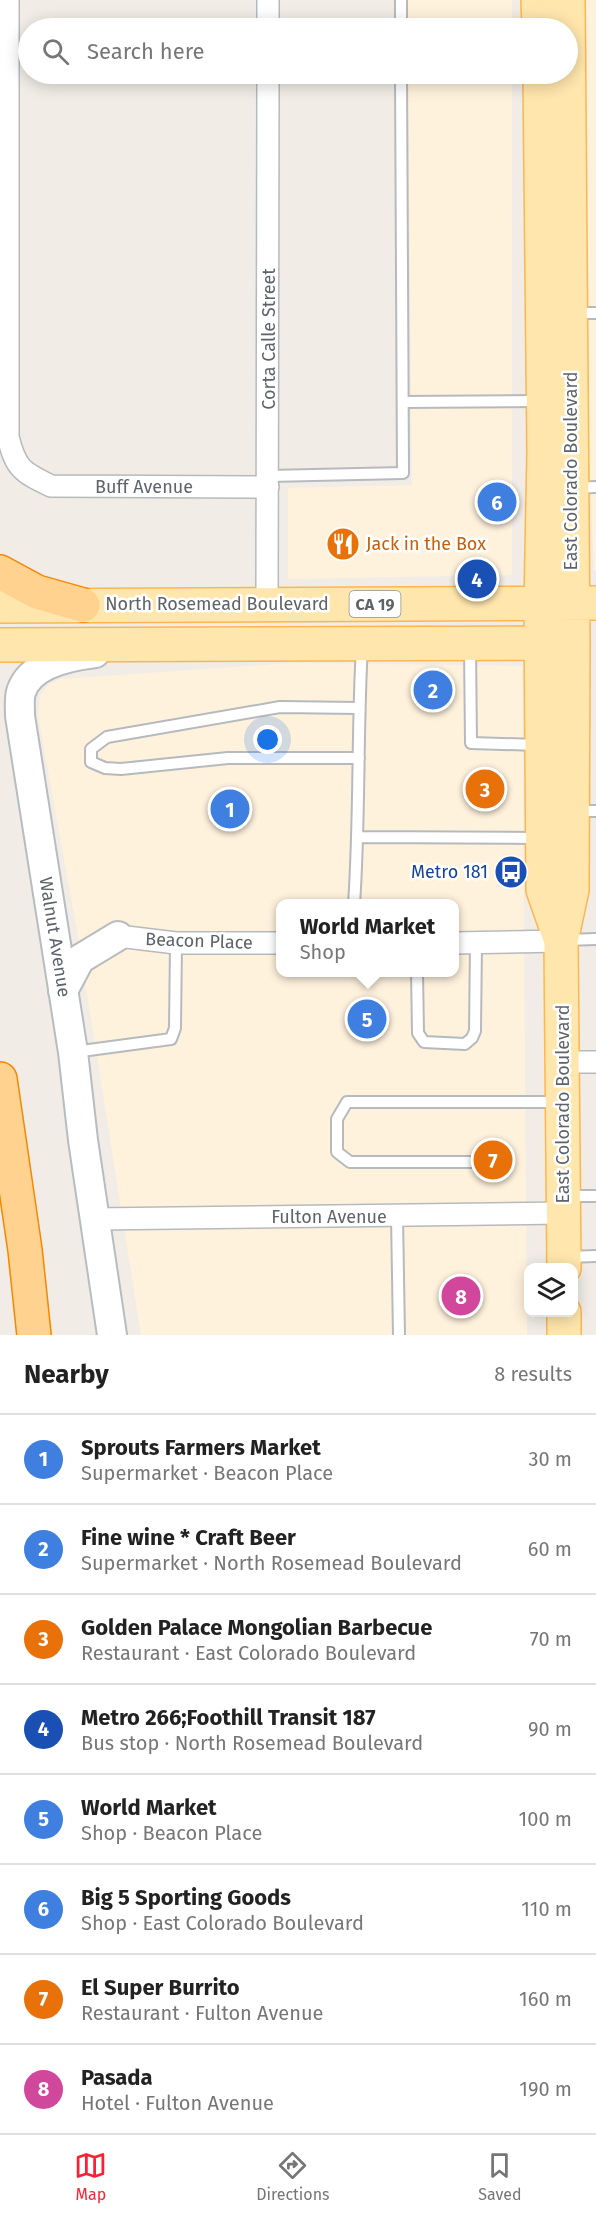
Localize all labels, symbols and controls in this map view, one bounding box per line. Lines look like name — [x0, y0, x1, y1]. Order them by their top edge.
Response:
search box — [18, 18, 578, 84]
icon: search — [39, 35, 72, 68]
text: Search here — [87, 38, 205, 65]
street label: Corta Calle Street — [258, 268, 280, 410]
street label: East Colorado Boulevard — [560, 371, 582, 571]
street label: Buff Avenue — [95, 476, 193, 498]
pin: 6 — [478, 480, 516, 524]
restaurant icon: Jack in the Box — [325, 526, 361, 562]
place label: Jack in the Box — [366, 533, 486, 555]
pin: 4 — [458, 556, 496, 602]
road number: CA 19 — [350, 591, 400, 617]
street label: North Rosemead Boulevard — [105, 593, 329, 615]
pin: 2 — [414, 668, 452, 712]
your location — [253, 725, 282, 754]
pin: 3 — [466, 766, 504, 812]
pin: 1 — [210, 786, 250, 832]
bus stop icon: Metro 181 — [493, 854, 529, 890]
place label: Metro 181 — [411, 861, 488, 883]
street label: Walnut Avenue — [35, 875, 75, 999]
popup — [276, 899, 459, 977]
text: World Market — [300, 913, 435, 940]
street label: Beacon Place — [145, 928, 253, 954]
text: Shop — [300, 940, 346, 964]
pin: 5 — [348, 996, 386, 1042]
street label: East Colorado Boulevard — [552, 1004, 574, 1204]
pin: 7 — [474, 1138, 512, 1182]
street label: Fulton Avenue — [271, 1206, 387, 1228]
map controls — [524, 1263, 578, 1317]
button: layers — [524, 1263, 578, 1317]
pin: 8 — [442, 1274, 480, 1318]
text: Nearby — [24, 1359, 109, 1390]
text: 8 results — [494, 1362, 572, 1386]
text: Sprouts Farmers Market — [81, 1434, 321, 1461]
text: 1 — [39, 1447, 48, 1471]
text: 30 m — [528, 1447, 572, 1471]
text: Supermarket · Beacon Place — [81, 1461, 333, 1485]
text: Fine wine * Craft Beer — [81, 1524, 296, 1551]
text: 2 — [38, 1537, 49, 1561]
text: 60 m — [528, 1537, 572, 1561]
text: Supermarket · North Rosemead Boulevard — [81, 1551, 462, 1575]
text: Golden Palace Mongolian Barbecue — [81, 1614, 432, 1641]
text: 3 — [38, 1627, 49, 1651]
text: 70 m — [530, 1627, 572, 1651]
text: Restaurant · East Colorado Boulevard — [81, 1641, 416, 1665]
text: Metro 266;Foothill Transit 187 — [81, 1704, 375, 1731]
text: 4 — [38, 1717, 49, 1741]
text: 90 m — [528, 1717, 572, 1741]
text: Bus stop · North Rosemead Boulevard — [81, 1731, 423, 1755]
text: World Market — [81, 1794, 217, 1821]
text: 5 — [38, 1807, 49, 1831]
text: 100 m — [519, 1807, 572, 1831]
text: Shop · Beacon Place — [81, 1821, 262, 1845]
text: Big 5 Sporting Goods — [81, 1884, 291, 1911]
text: 6 — [38, 1897, 49, 1921]
text: 110 m — [521, 1897, 572, 1921]
text: Shop · East Colorado Boulevard — [81, 1911, 364, 1935]
text: El Super Burrito — [81, 1974, 240, 2001]
text: 7 — [39, 1987, 48, 2011]
text: 160 m — [519, 1987, 572, 2011]
text: Restaurant · Fulton Avenue — [81, 2001, 323, 2025]
text: Pasada — [81, 2064, 153, 2091]
text: 8 — [38, 2077, 49, 2101]
text: 190 m — [519, 2077, 572, 2101]
text: Hotel · Fulton Avenue — [81, 2091, 274, 2115]
tab: Map — [74, 2149, 107, 2204]
tab: Directions — [256, 2149, 330, 2204]
tab: Saved — [478, 2149, 522, 2204]

